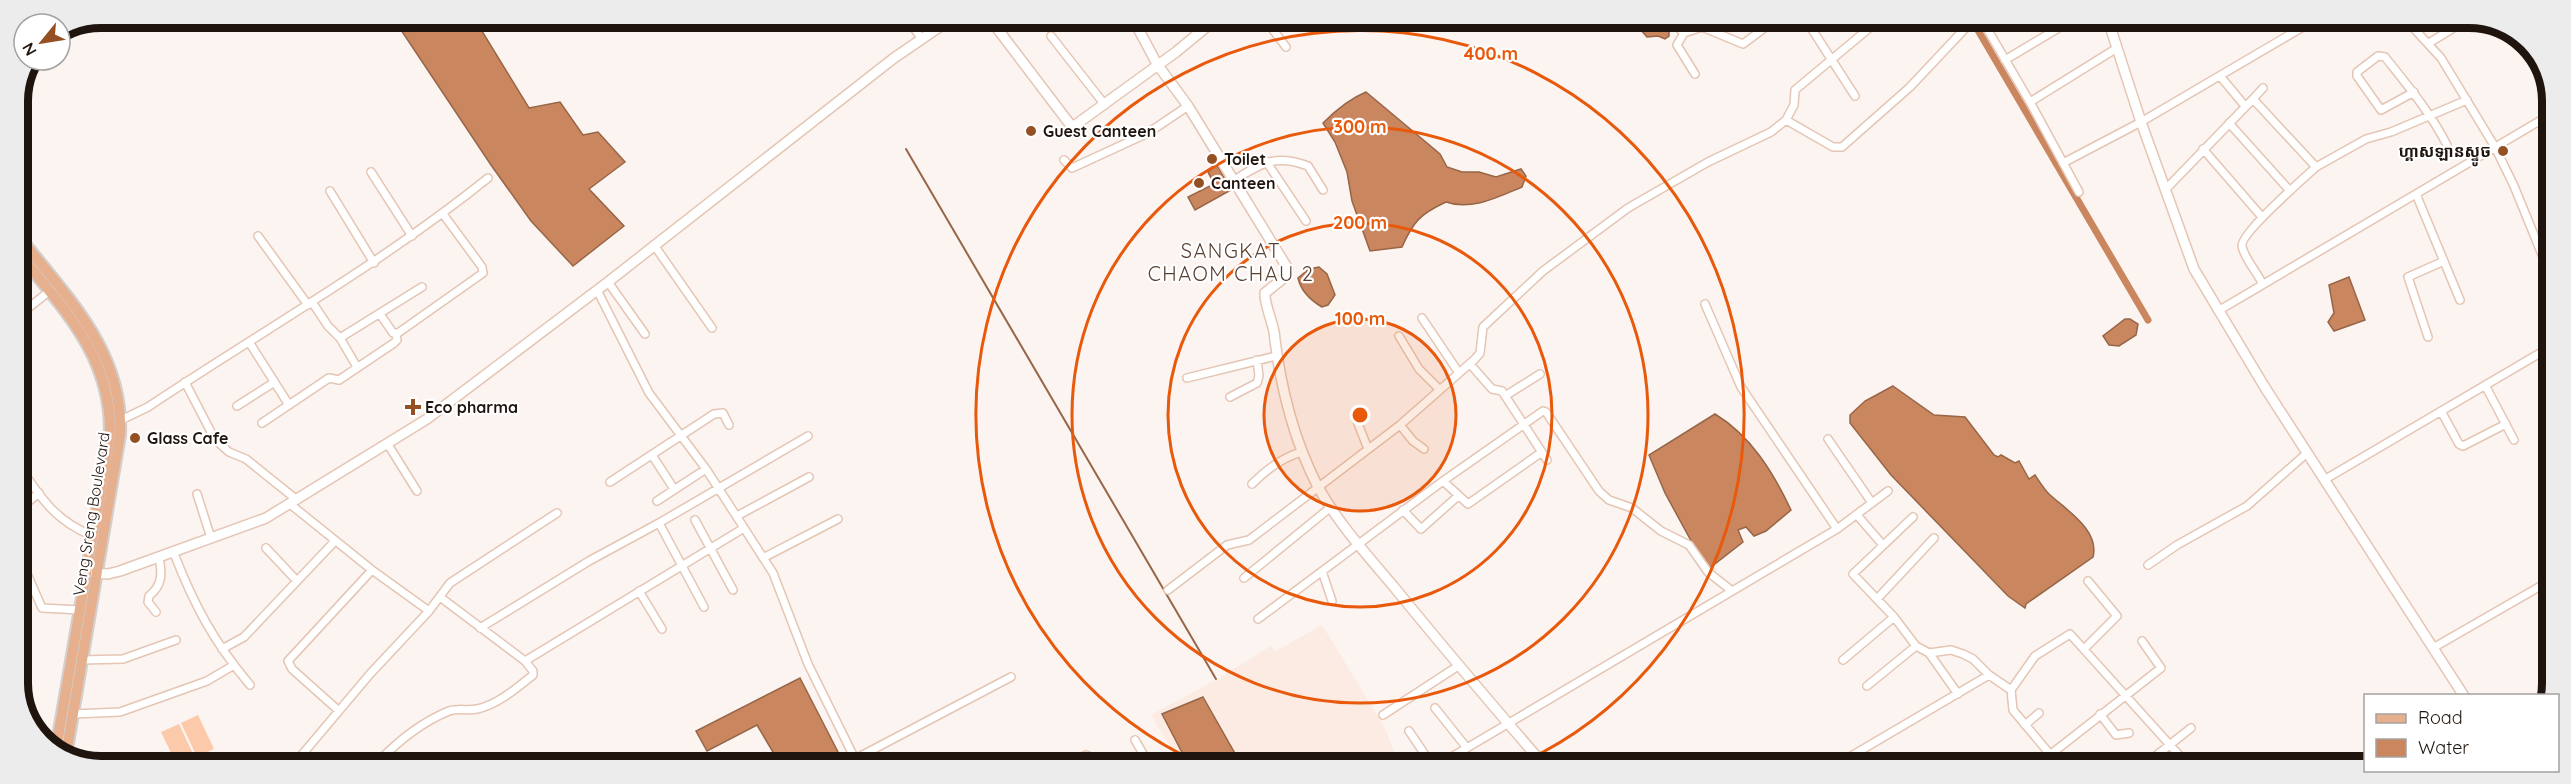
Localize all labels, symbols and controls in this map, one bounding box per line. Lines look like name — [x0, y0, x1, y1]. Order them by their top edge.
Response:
north arrow — [12, 12, 72, 72]
text: N — [17, 39, 41, 60]
text: 400 m — [1464, 42, 1518, 65]
text: 300 m — [1333, 115, 1387, 138]
place label: Guest Canteen — [1043, 121, 1156, 141]
marker: Guest Canteen — [1024, 124, 1038, 138]
place label: ហ្គាសឡានស្ទូច — [2398, 141, 2491, 167]
marker: ហ្គាសឡានស្ទូច — [2496, 144, 2510, 158]
place label: Toilet — [1224, 149, 1266, 169]
marker: Toilet — [1205, 152, 1219, 166]
place label: Canteen — [1211, 173, 1276, 193]
marker: Canteen — [1192, 176, 1206, 190]
text: 200 m — [1333, 211, 1387, 234]
district label: SANGKAT CHAOM CHAU 2 — [1148, 238, 1314, 286]
text: 100 m — [1335, 307, 1385, 330]
place label: Eco pharma — [425, 397, 518, 417]
marker: Eco pharma — [406, 400, 420, 414]
centre of rings — [1350, 405, 1370, 425]
place label: Glass Cafe — [147, 428, 228, 448]
street label: Veng Sreng Boulevard — [68, 431, 114, 597]
marker: Glass Cafe — [128, 431, 142, 445]
legend — [2364, 694, 2559, 772]
text: Road — [2418, 706, 2463, 729]
text: Water — [2418, 736, 2469, 759]

